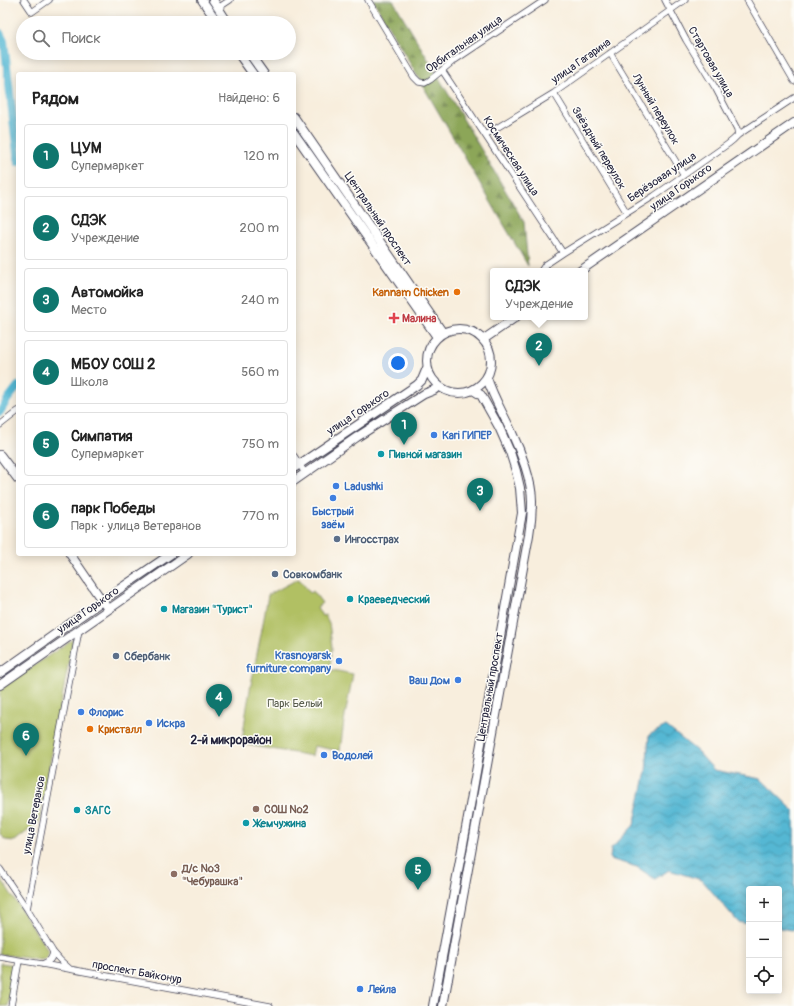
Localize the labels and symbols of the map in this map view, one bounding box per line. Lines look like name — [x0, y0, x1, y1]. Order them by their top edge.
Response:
street label: Орбитальная улица — [423, 13, 505, 75]
street label: Стартовая улица — [685, 24, 737, 100]
street label: улица Гагарина — [548, 36, 613, 87]
street label: Лунный переулок — [629, 70, 683, 147]
street label: Звёздный переулок — [569, 104, 629, 192]
street label: Космическая улица — [480, 114, 542, 198]
street label: Берёзовая улица — [625, 149, 699, 205]
street label: улица Горького — [647, 161, 714, 214]
street label: Центральный проспект — [342, 170, 414, 269]
place label: Kannam Chicken — [372, 286, 449, 299]
marker: Kannam Chicken — [452, 287, 462, 297]
place label: Малина — [402, 312, 436, 325]
marker: Малина — [389, 313, 399, 323]
pin: 2 — [526, 333, 552, 366]
your location — [388, 353, 408, 373]
street label: улица Горького — [324, 386, 392, 438]
pin: 1 — [391, 412, 417, 445]
place label: Kari ГИПЕР — [442, 429, 492, 442]
marker: Kari ГИПЕР — [429, 430, 439, 440]
place label: Пивной магазин — [389, 448, 462, 461]
marker: Пивной магазин — [376, 449, 386, 459]
pin: 3 — [467, 478, 493, 511]
place label: Ladushki — [344, 480, 383, 493]
marker: Ladushki — [331, 481, 341, 491]
marker: Быстрый заём — [328, 493, 338, 503]
place label: Быстрый заём — [312, 505, 354, 531]
place label: Ингосстрах — [345, 533, 400, 546]
marker: Ингосстрах — [332, 534, 342, 544]
place label: Совкомбанк — [283, 568, 343, 581]
marker: Совкомбанк — [270, 569, 280, 579]
street label: улица Горького — [54, 584, 121, 637]
place label: Краеведческий — [358, 593, 430, 606]
marker: Краеведческий — [345, 594, 355, 604]
place label: Магазин "Турист" — [172, 603, 253, 616]
marker: Магазин "Турист" — [159, 604, 169, 614]
street label: Центральный проспект — [474, 631, 506, 742]
place label: Krasnoyarsk furniture company — [246, 649, 331, 675]
place label: Сбербанк — [124, 650, 171, 663]
marker: Сбербанк — [111, 651, 121, 661]
marker: Krasnoyarsk furniture company — [334, 656, 344, 666]
place label: Ваш Дом — [409, 674, 450, 687]
marker: Ваш Дом — [453, 675, 463, 685]
pin: 4 — [206, 684, 232, 717]
park label: Парк Белый — [267, 697, 323, 710]
place label: Флорис — [88, 706, 124, 719]
marker: Флорис — [76, 707, 86, 717]
place label: Искра — [157, 717, 185, 730]
marker: Искра — [144, 718, 154, 728]
pin: 6 — [13, 723, 39, 756]
place label: Кристалл — [98, 723, 142, 736]
marker: Кристалл — [85, 724, 95, 734]
district label: 2-й микрорайон — [190, 733, 272, 748]
place label: Водолей — [332, 749, 373, 762]
marker: Водолей — [319, 750, 329, 760]
street label: улица Ветеранов — [20, 775, 48, 856]
place label: СОШ №2 — [264, 803, 309, 816]
place label: ЗАГС — [85, 804, 111, 817]
marker: СОШ №2 — [251, 804, 261, 814]
marker: ЗАГС — [72, 805, 82, 815]
place label: Жемчужина — [252, 817, 306, 830]
marker: Жемчужина — [241, 818, 251, 828]
pin: 5 — [405, 857, 431, 890]
place label: Д/c №3 "Чебурашка" — [181, 862, 243, 888]
marker: Д/c №3 "Чебурашка" — [169, 869, 179, 879]
street label: проспект Байконур — [91, 958, 183, 986]
place label: Лейла — [367, 983, 396, 996]
marker: Лейла — [355, 984, 365, 994]

